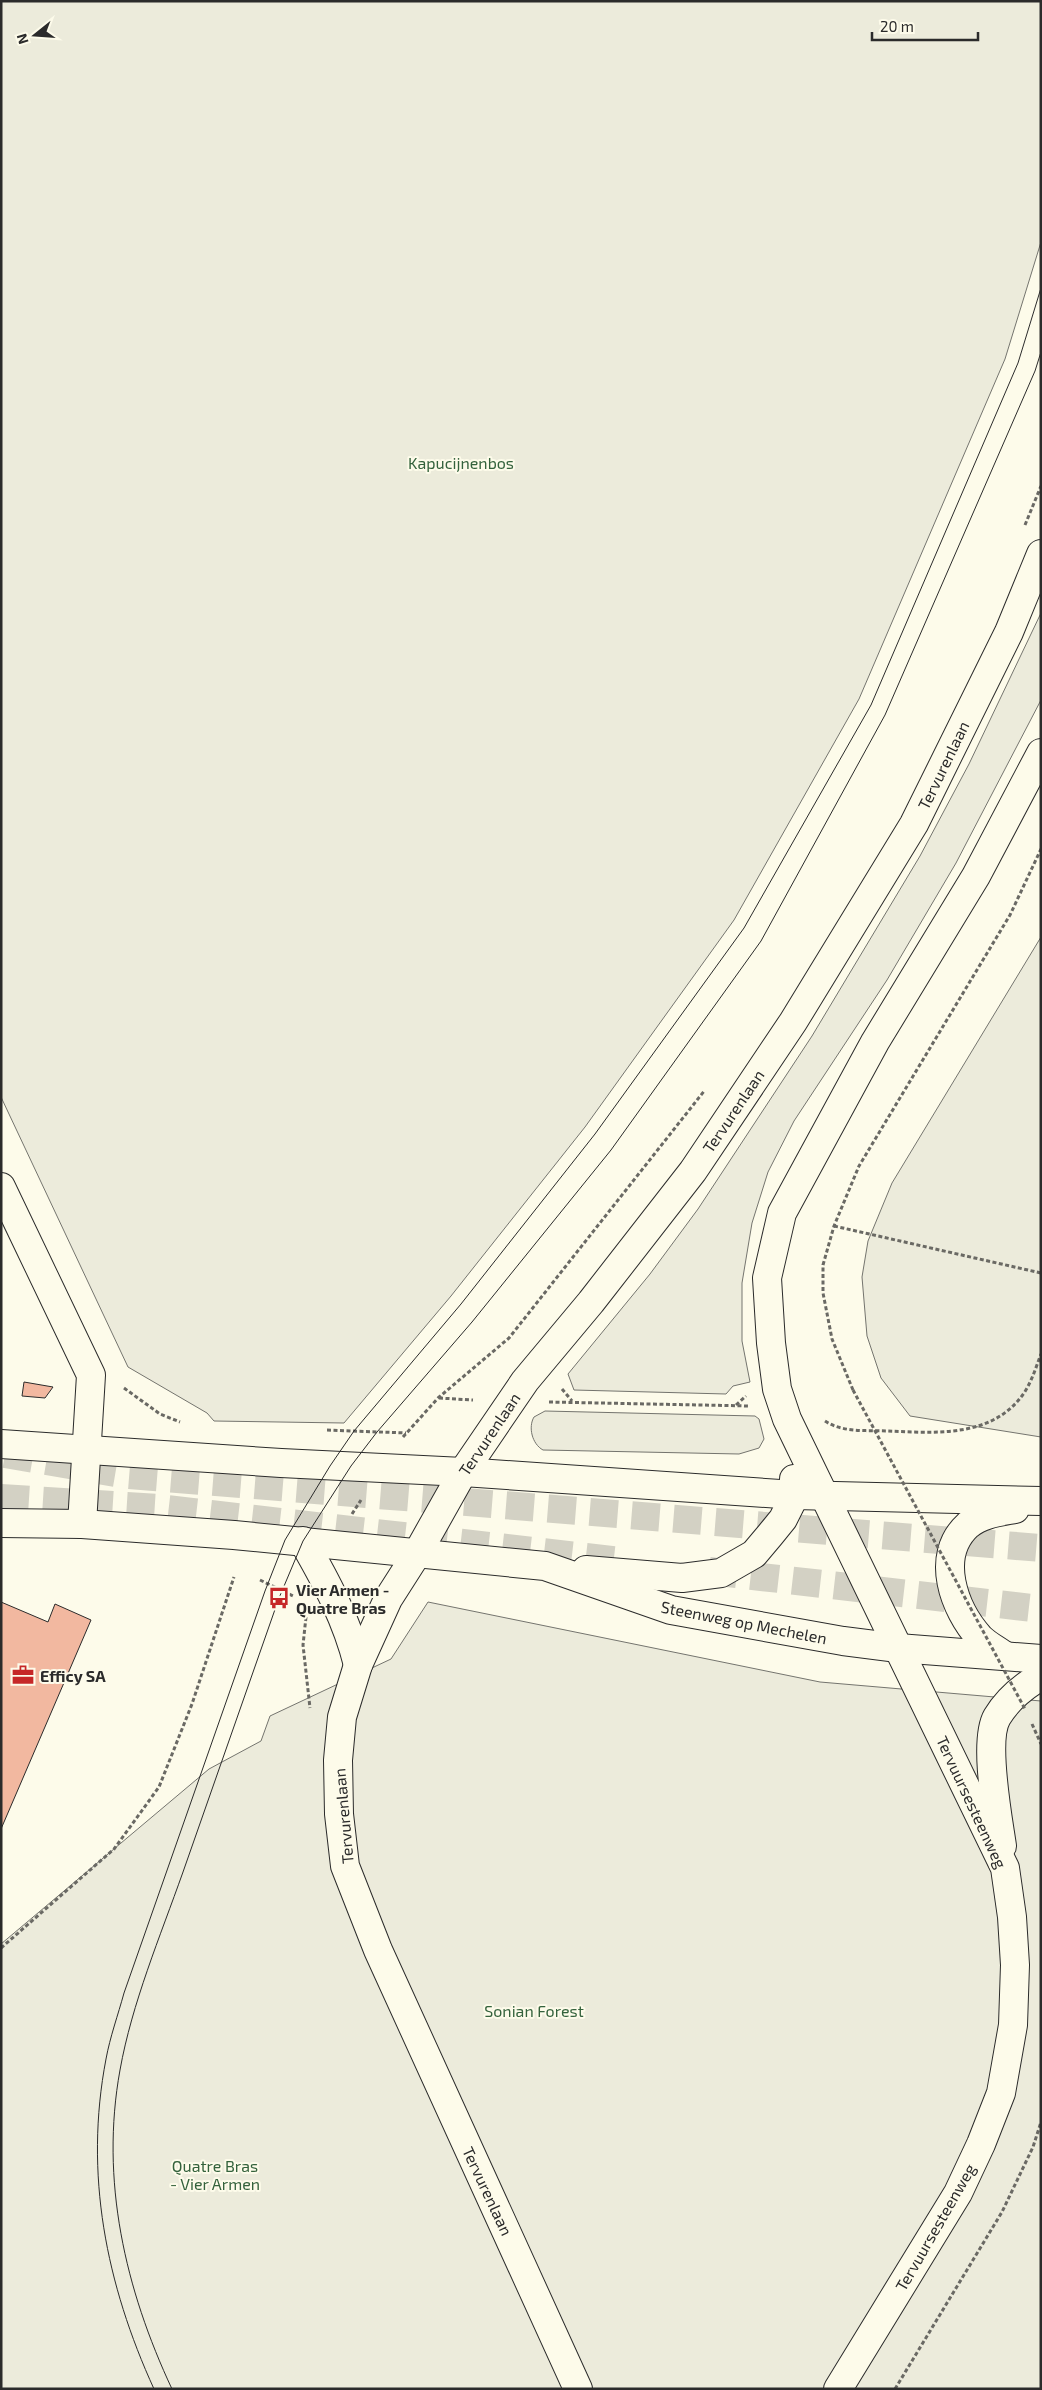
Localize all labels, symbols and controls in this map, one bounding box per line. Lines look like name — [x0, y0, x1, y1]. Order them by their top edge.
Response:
north arrow — [10, 10, 60, 60]
scale bar — [872, 10, 978, 42]
text: 20 m — [880, 17, 914, 35]
text: N — [12, 32, 32, 46]
park label: Kapucijnenbos — [408, 453, 514, 473]
street label: Tervurenlaan — [913, 718, 973, 812]
street label: Tervurenlaan — [698, 1066, 768, 1156]
street label: Tervurenlaan — [454, 1389, 524, 1479]
place label: Vier Armen - Quatre Bras — [296, 1580, 389, 1618]
bus stop icon: Vier Armen - Quatre Bras — [266, 1585, 292, 1611]
street label: Steenweg op Mechelen — [659, 1597, 829, 1647]
office icon: Efficy SA — [10, 1662, 36, 1688]
place label: Efficy SA — [40, 1666, 106, 1686]
street label: Tervuursesteenweg — [933, 1733, 1011, 1871]
street label: Tervurenlaan — [329, 1767, 357, 1865]
park label: Sonian Forest — [484, 2001, 584, 2020]
street label: Tervurenlaan — [459, 2144, 517, 2238]
park label: Quatre Bras - Vier Armen — [170, 2156, 260, 2193]
street label: Tervuursesteenweg — [891, 2160, 979, 2294]

